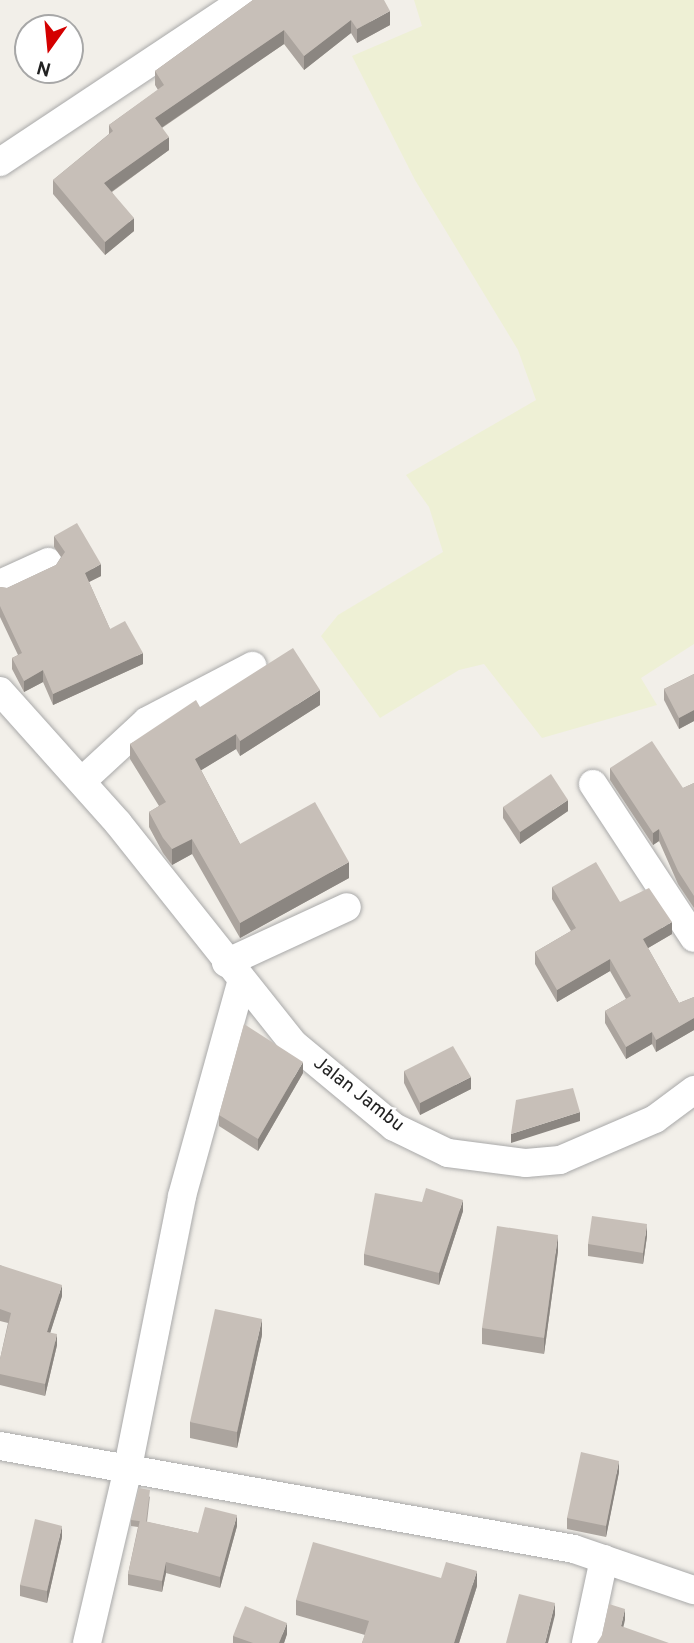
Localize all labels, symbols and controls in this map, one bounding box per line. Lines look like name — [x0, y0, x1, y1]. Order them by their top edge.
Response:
north arrow — [14, 14, 84, 84]
text: N — [34, 54, 54, 81]
street label: Jalan Jambu — [308, 1053, 408, 1137]

